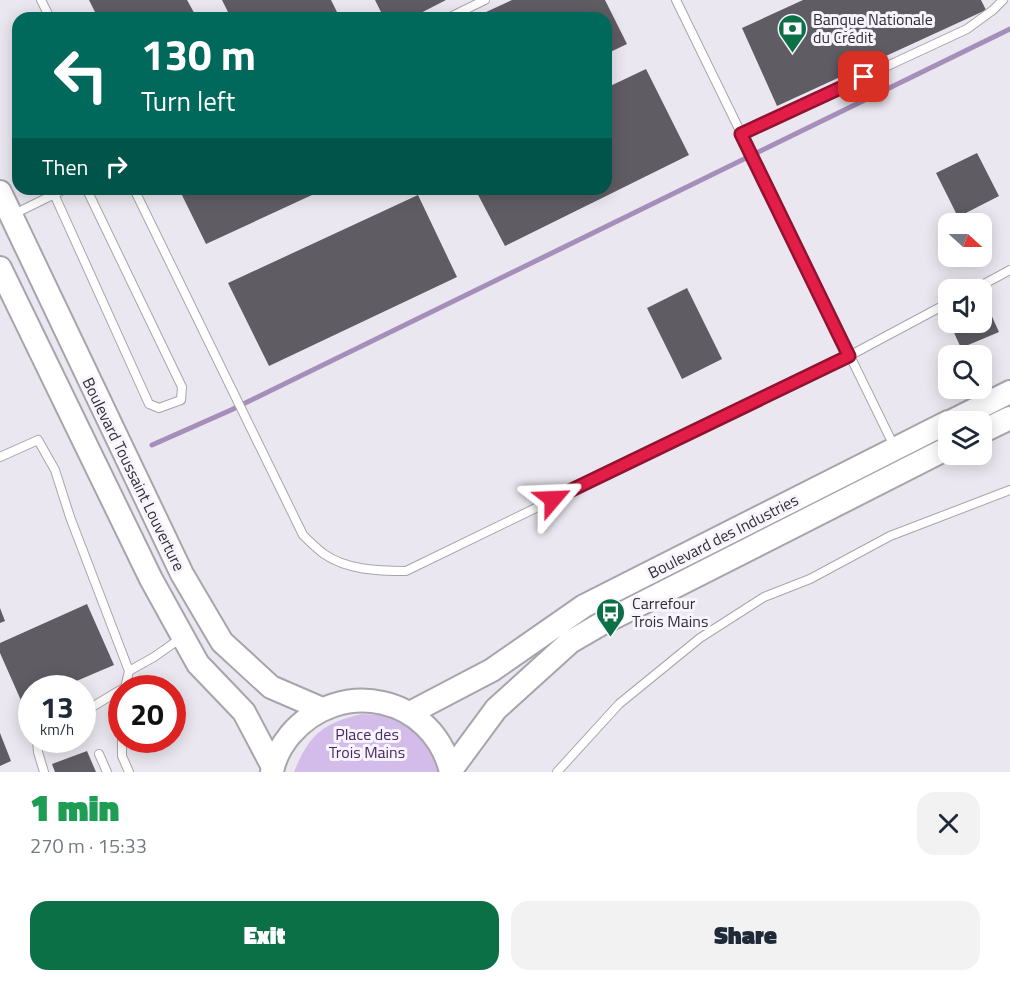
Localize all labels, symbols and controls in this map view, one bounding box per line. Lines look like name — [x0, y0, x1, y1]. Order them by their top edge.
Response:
place label: Banque Nationale du Crédit — [813, 7, 933, 49]
bank icon: Banque Nationale du Crédit — [776, 12, 808, 54]
text: 130 m — [141, 22, 256, 86]
icon: left — [42, 36, 120, 114]
pin — [838, 51, 889, 102]
icon: arrive — [847, 60, 880, 93]
text: Turn left — [141, 80, 235, 121]
text: Then — [42, 150, 88, 184]
icon: right — [100, 150, 133, 183]
north arrow — [938, 213, 992, 267]
map controls — [938, 213, 992, 465]
button: sound — [938, 279, 992, 333]
button: search — [938, 345, 992, 399]
street label: Boulevard Toussaint Louverture — [77, 373, 191, 575]
button: layers — [938, 411, 992, 465]
position arrow — [521, 467, 585, 531]
street label: Boulevard des Industries — [644, 488, 802, 584]
place label: Carrefour Trois Mains — [632, 591, 708, 633]
bus stop icon: Carrefour Trois Mains — [595, 596, 627, 638]
speed limit sign: 20 — [108, 675, 186, 753]
text: 13 — [40, 684, 74, 730]
text: km/h — [40, 718, 74, 741]
park label: Place des Trois Mains — [329, 722, 405, 764]
text: 1 min — [30, 780, 119, 835]
button: close — [917, 792, 980, 855]
text: 270 m · 15:33 — [30, 830, 147, 861]
button: Exit — [30, 901, 499, 970]
button: Share — [511, 901, 980, 970]

